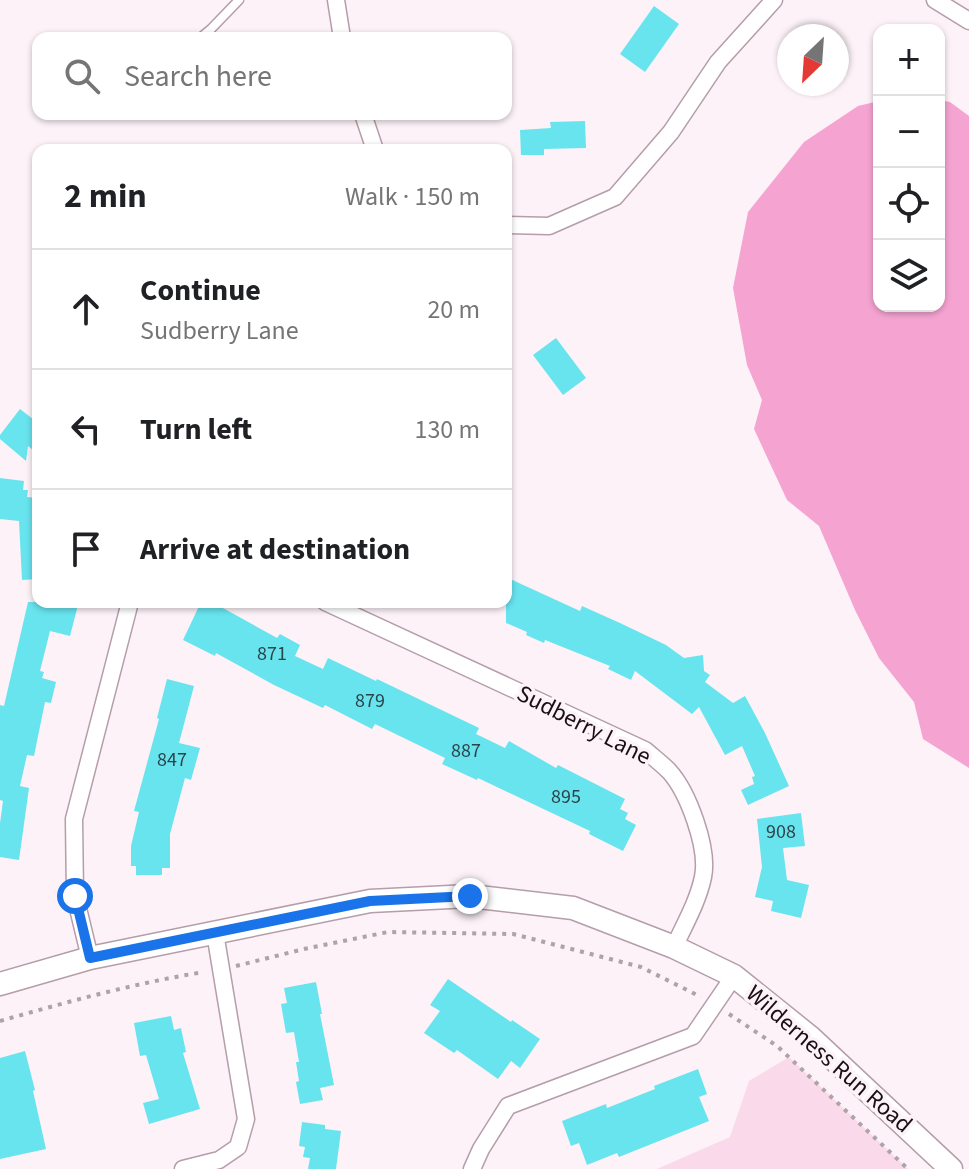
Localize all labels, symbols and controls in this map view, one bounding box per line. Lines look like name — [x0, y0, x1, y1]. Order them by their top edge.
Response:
north arrow — [777, 24, 849, 96]
map controls — [873, 24, 945, 312]
button: + — [873, 24, 945, 96]
search box — [32, 32, 512, 120]
icon: search — [60, 54, 104, 98]
text: Search here — [124, 55, 272, 98]
button: − — [873, 96, 945, 168]
button: locate — [873, 168, 945, 240]
text: 2 min — [64, 172, 147, 221]
text: Walk · 150 m — [345, 178, 480, 215]
button: layers — [873, 240, 945, 312]
text: Continue — [140, 269, 261, 312]
icon: ahead — [64, 287, 108, 331]
text: 20 m — [427, 291, 480, 328]
text: Sudberry Lane — [140, 312, 299, 349]
icon: left — [64, 407, 108, 451]
text: Turn left — [140, 408, 252, 451]
text: 130 m — [414, 411, 480, 448]
icon: arrive — [64, 527, 108, 571]
text: Arrive at destination — [140, 528, 410, 571]
house number: 871 — [257, 640, 287, 668]
street label: Sudberry Lane — [511, 676, 657, 774]
house number: 879 — [355, 687, 385, 715]
house number: 887 — [451, 737, 481, 765]
house number: 847 — [157, 746, 187, 774]
house number: 895 — [551, 783, 581, 811]
house number: 908 — [766, 818, 796, 846]
route start — [57, 878, 93, 914]
route end — [452, 878, 488, 914]
street label: Wilderness Run Road — [738, 977, 920, 1141]

